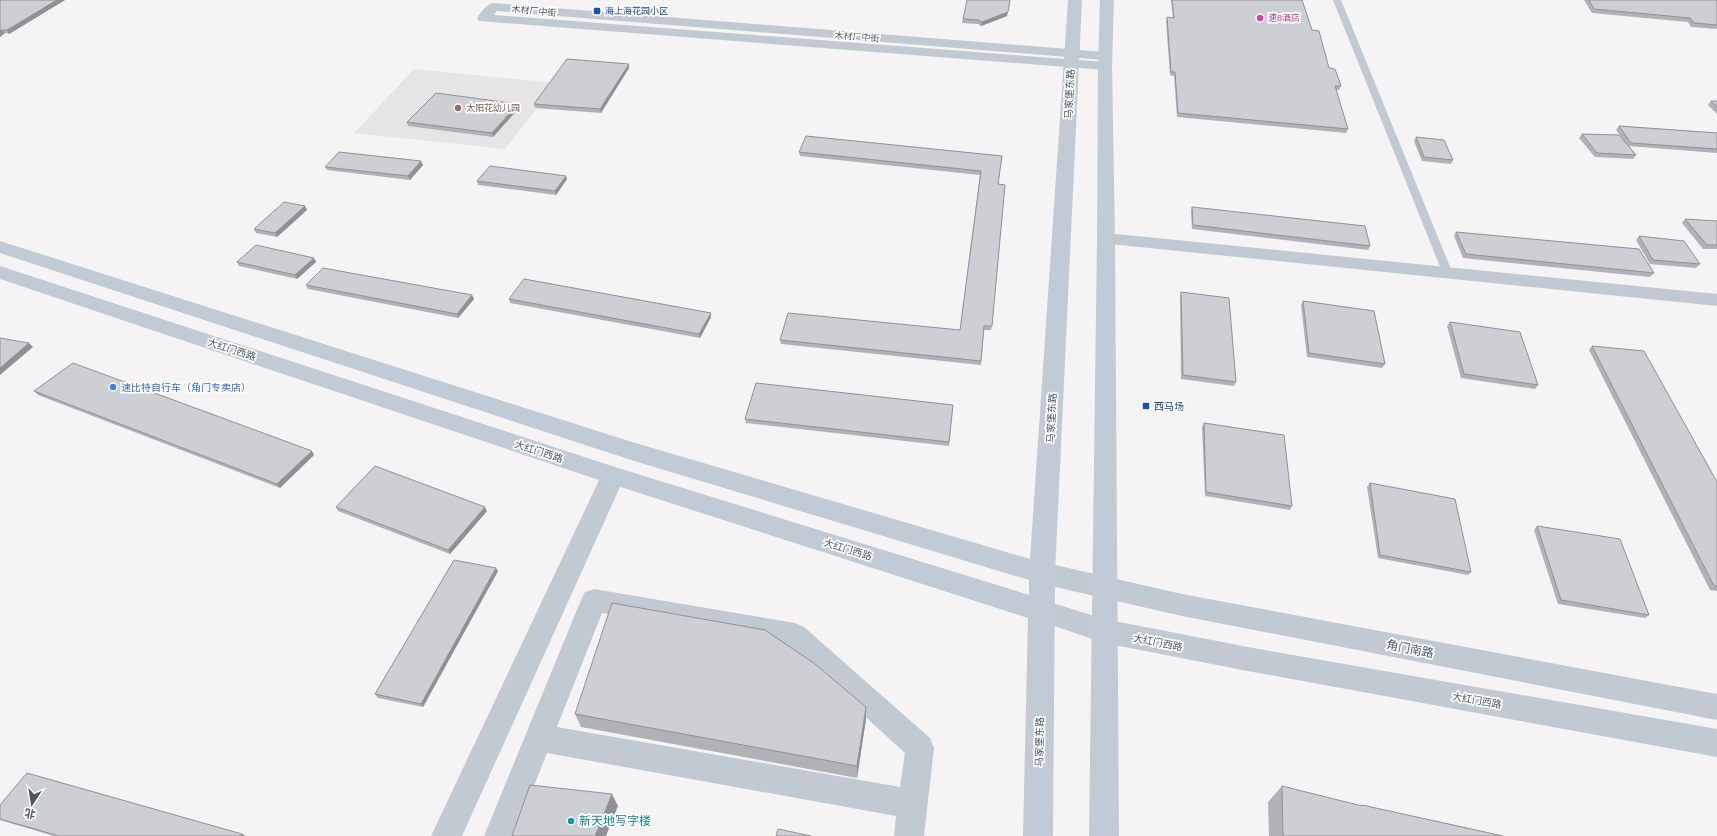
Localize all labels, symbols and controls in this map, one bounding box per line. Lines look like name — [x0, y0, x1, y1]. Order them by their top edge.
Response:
street label: 木材厂中街 — [511, 3, 557, 18]
marker: 海上海花园小区 — [592, 6, 602, 16]
place label: 海上海花园小区 — [605, 6, 668, 16]
marker: 速8酒店 — [1255, 13, 1265, 23]
place label: 速8酒店 — [1268, 13, 1300, 23]
street label: 木材厂中街 — [834, 29, 880, 44]
street label: 马家堡东路 — [1063, 69, 1076, 119]
marker: 太阳花幼儿园 — [453, 103, 463, 113]
place label: 太阳花幼儿园 — [466, 103, 520, 113]
street label: 大红门西路 — [206, 337, 257, 362]
marker: 速比特自行车（角门专卖店） — [108, 382, 118, 392]
place label: 速比特自行车（角门专卖店） — [121, 382, 251, 393]
street label: 马家堡东路 — [1045, 393, 1058, 443]
marker: 西马场 — [1141, 401, 1151, 411]
place label: 西马场 — [1154, 401, 1184, 412]
street label: 大红门西路 — [513, 439, 564, 464]
street label: 大红门西路 — [822, 537, 873, 562]
street label: 大红门西路 — [1132, 632, 1183, 653]
street label: 角门南路 — [1385, 638, 1435, 660]
street label: 大红门西路 — [1451, 691, 1502, 710]
street label: 马家堡东路 — [1034, 717, 1045, 767]
north arrow — [12, 784, 52, 824]
text: 北 — [23, 807, 37, 821]
place label: 新天地写字楼 — [579, 814, 651, 828]
marker: 新天地写字楼 — [566, 816, 576, 826]

